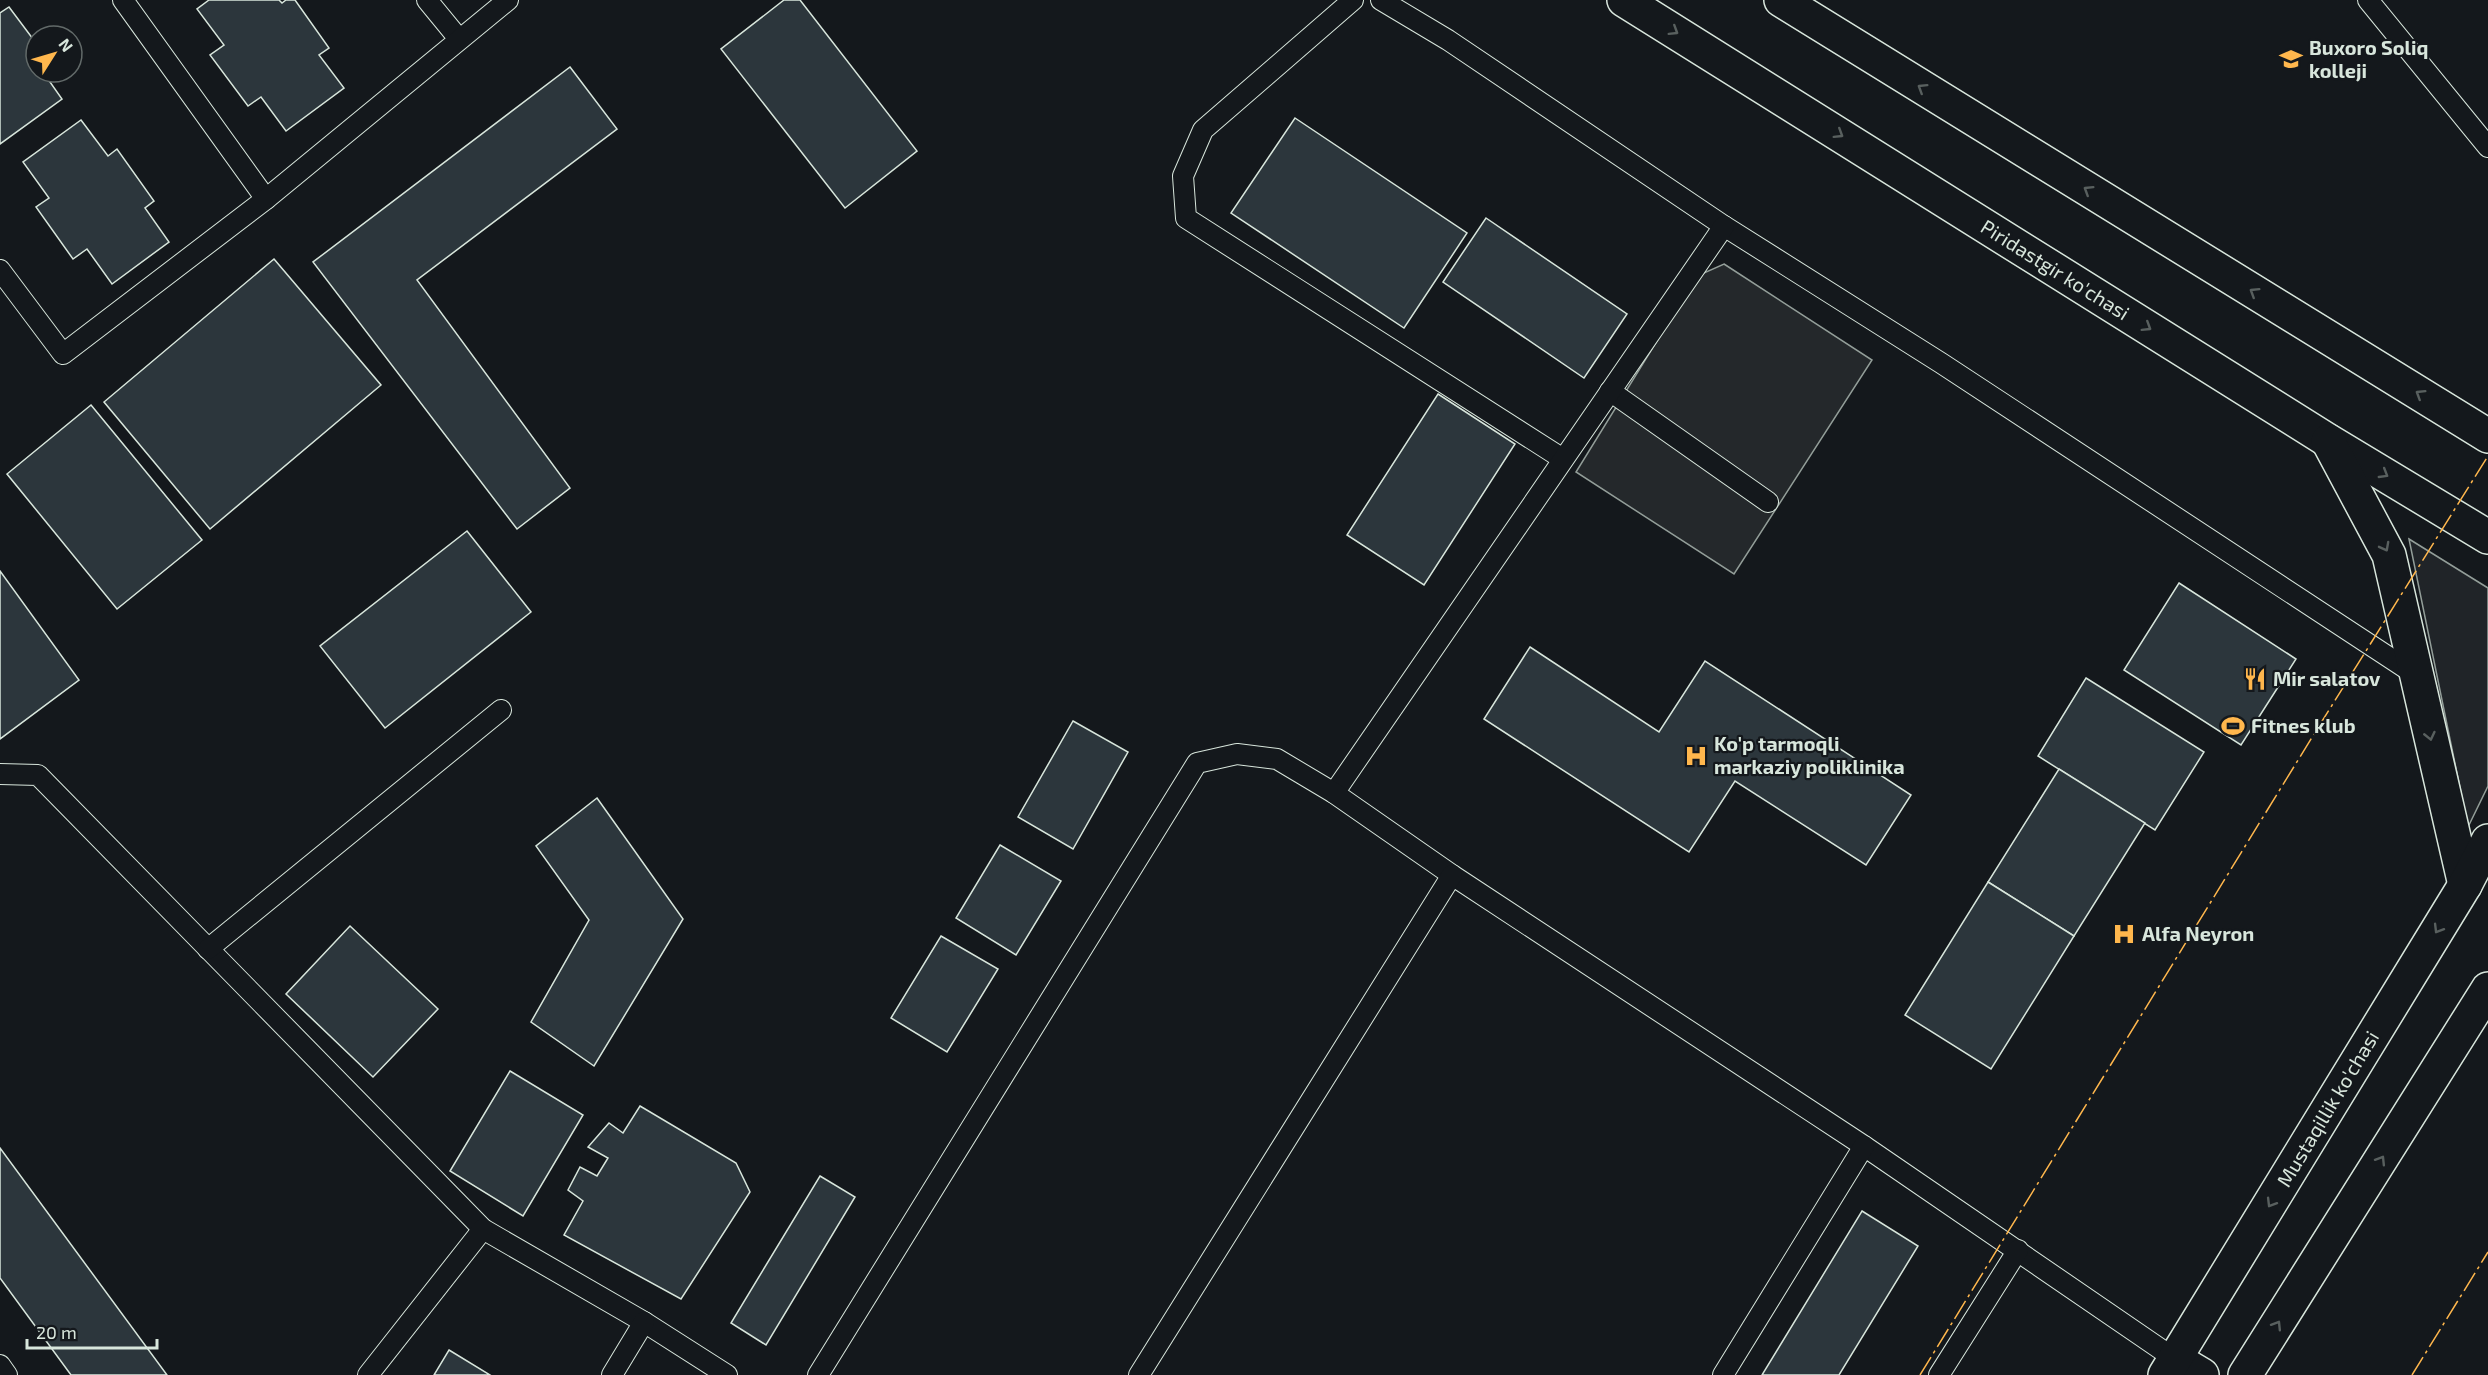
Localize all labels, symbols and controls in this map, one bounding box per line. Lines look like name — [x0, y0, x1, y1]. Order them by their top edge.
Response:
north arrow — [24, 24, 84, 84]
one-way arrow — [1667, 24, 1678, 35]
text: N — [55, 34, 77, 55]
place label: Buxoro Soliq kolleji — [2309, 35, 2429, 82]
school or university icon: Buxoro Soliq kolleji — [2278, 46, 2304, 72]
one-way arrow — [1918, 84, 1928, 96]
one-way arrow — [1833, 127, 1843, 139]
one-way arrow — [2084, 186, 2094, 198]
street label: Piridastgir ko'chasi — [1977, 214, 2134, 324]
one-way arrow — [2250, 288, 2260, 300]
one-way arrow — [2140, 320, 2151, 331]
one-way arrow — [2416, 390, 2426, 402]
one-way arrow — [2378, 467, 2388, 479]
one-way arrow — [2378, 540, 2389, 551]
restaurant icon: Mir salatov — [2242, 666, 2268, 692]
place label: Mir salatov — [2273, 666, 2381, 690]
sports icon: Fitnes klub — [2220, 713, 2246, 739]
place label: Fitnes klub — [2251, 713, 2356, 737]
place label: Ko'p tarmoqli markaziy poliklinika — [1714, 731, 1905, 779]
one-way arrow — [2423, 731, 2436, 741]
hospital icon: Ko'p tarmoqli markaziy poliklinika — [1683, 743, 1709, 769]
hospital icon: Alfa Neyron — [2111, 921, 2137, 947]
place label: Alfa Neyron — [2142, 921, 2254, 946]
one-way arrow — [2434, 922, 2445, 933]
street label: Mustaqillik ko'chasi — [2271, 1026, 2383, 1191]
one-way arrow — [2373, 1156, 2384, 1167]
one-way arrow — [2266, 1197, 2278, 1207]
scale bar — [27, 1312, 158, 1350]
text: 20 m — [36, 1321, 77, 1343]
one-way arrow — [2269, 1321, 2280, 1332]

